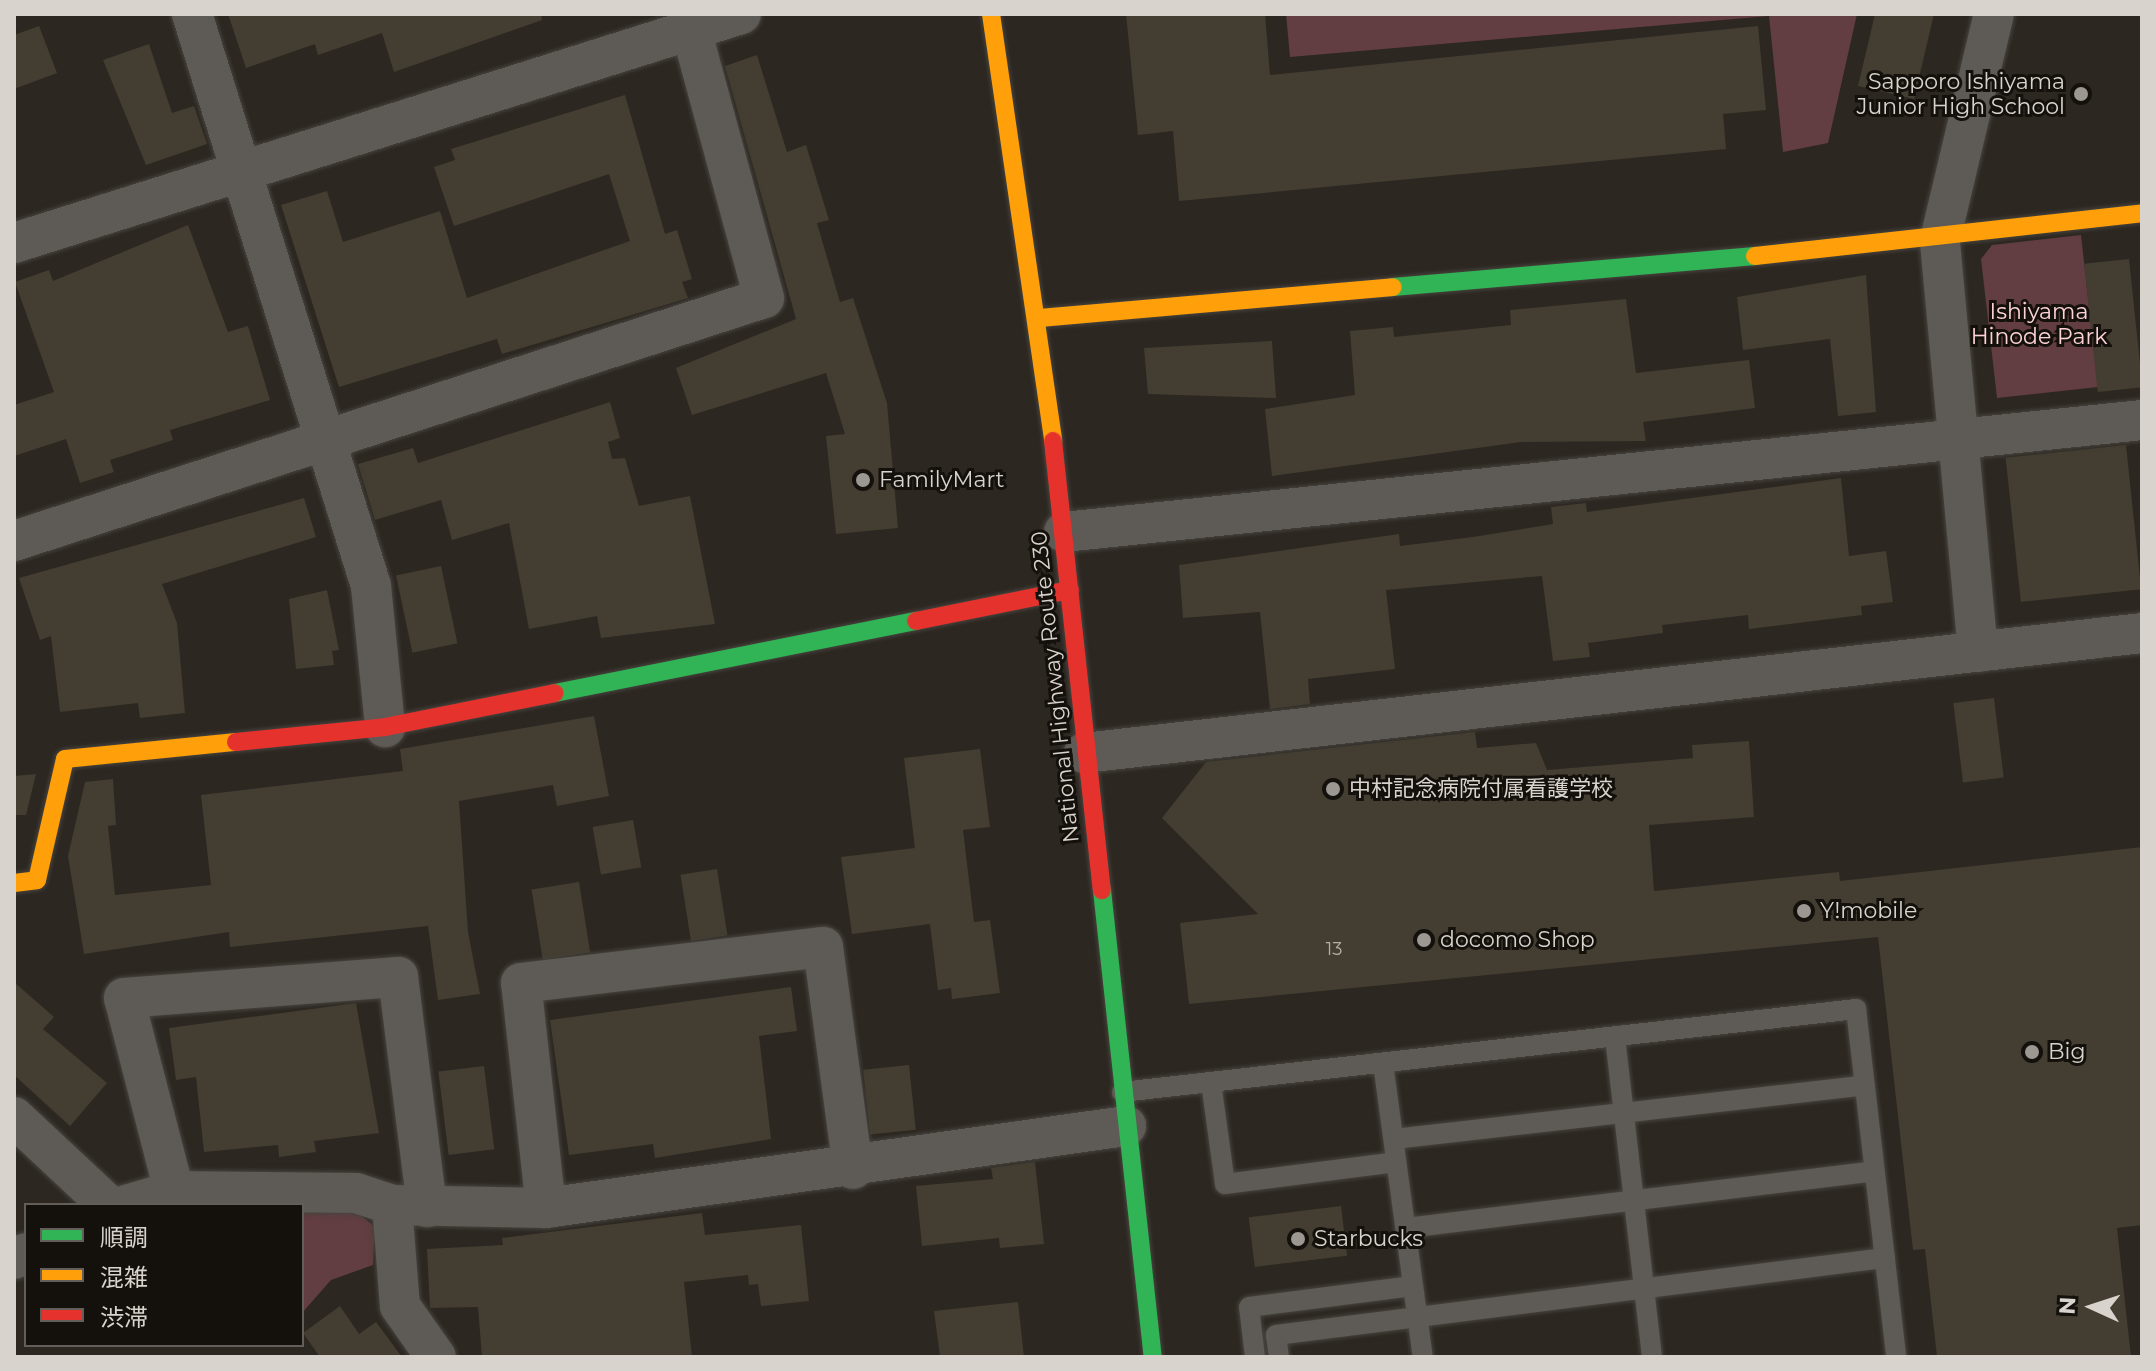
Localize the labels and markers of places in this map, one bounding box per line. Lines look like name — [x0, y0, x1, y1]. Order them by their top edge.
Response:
place label: Sapporo Ishiyama Junior High School — [1856, 68, 2065, 120]
marker: Sapporo Ishiyama Junior High School — [2072, 85, 2090, 103]
place label: FamilyMart — [879, 467, 1005, 493]
marker: FamilyMart — [854, 471, 872, 489]
place label: 中村記念病院付属看護学校 — [1349, 776, 1613, 802]
marker: 中村記念病院付属看護学校 — [1324, 780, 1342, 798]
place label: Y!mobile — [1820, 898, 1917, 924]
marker: Y!mobile — [1795, 902, 1813, 920]
place label: docomo Shop — [1440, 927, 1595, 953]
marker: docomo Shop — [1415, 931, 1433, 949]
place label: Big — [2048, 1039, 2086, 1065]
marker: Big — [2023, 1043, 2041, 1061]
place label: Starbucks — [1314, 1226, 1423, 1252]
marker: Starbucks — [1289, 1230, 1307, 1248]

